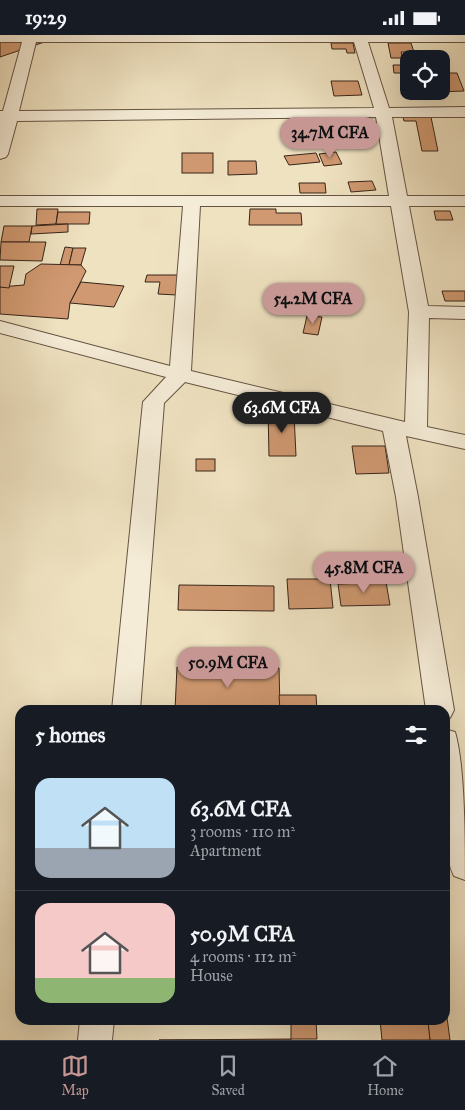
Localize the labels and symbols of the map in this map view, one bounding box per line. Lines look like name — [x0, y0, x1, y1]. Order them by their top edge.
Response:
pin: 34.7M CFA — [273, 117, 387, 159]
pin: 54.2M CFA — [256, 283, 370, 325]
pin: 63.6M CFA — [225, 391, 339, 434]
pin: 45.8M CFA — [307, 551, 421, 594]
pin: 50.9M CFA — [171, 647, 285, 689]

